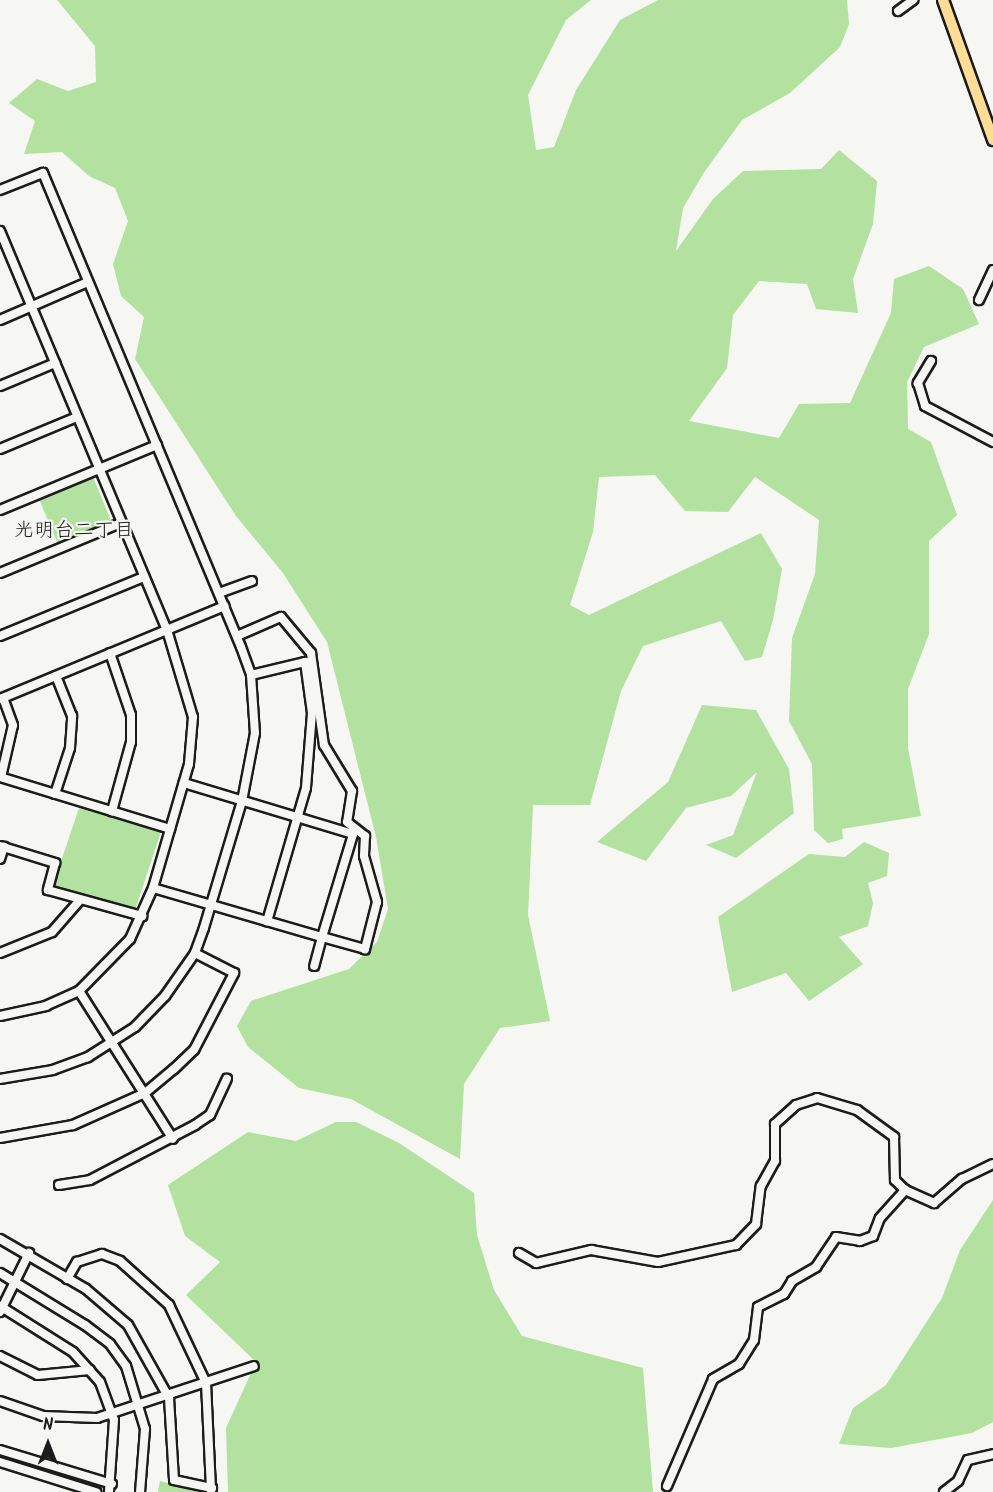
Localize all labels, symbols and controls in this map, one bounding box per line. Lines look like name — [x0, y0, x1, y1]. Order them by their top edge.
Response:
district label: 光明台二丁目 — [14, 519, 134, 543]
text: N — [43, 1413, 53, 1438]
north arrow — [18, 1414, 78, 1474]

